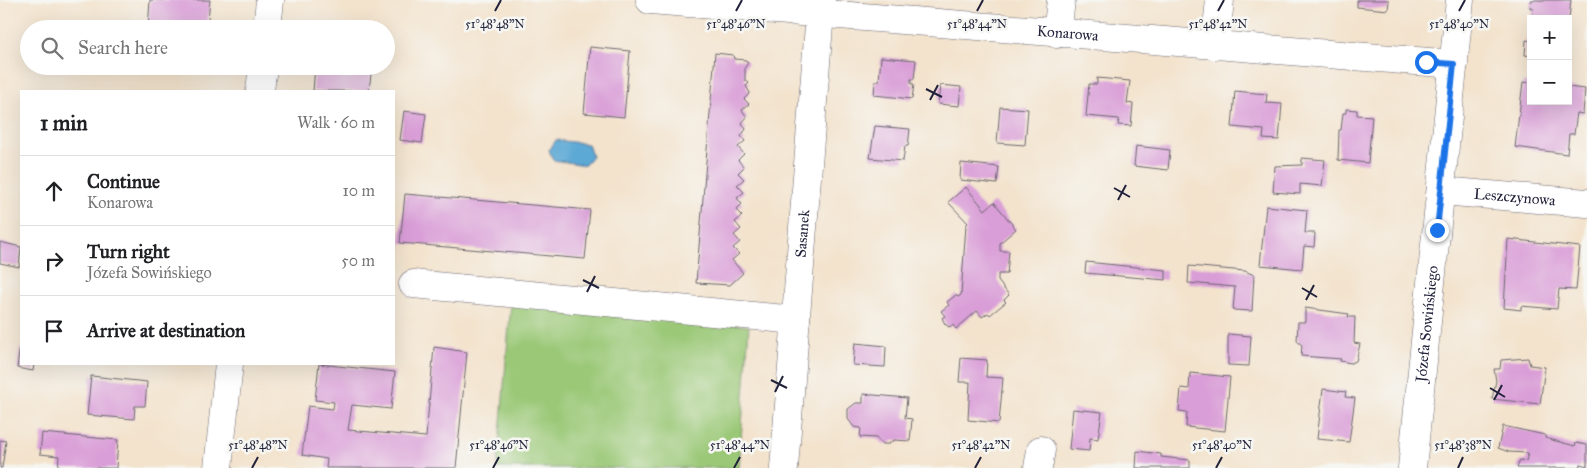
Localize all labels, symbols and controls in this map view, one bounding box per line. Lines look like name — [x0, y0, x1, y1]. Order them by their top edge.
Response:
map controls — [1527, 15, 1572, 105]
button: + — [1527, 15, 1572, 60]
text: 51°48'48"N — [465, 17, 525, 31]
text: 51°48'46"N — [706, 17, 766, 31]
text: 51°48'44"N — [947, 17, 1007, 31]
text: 51°48'42"N — [1188, 17, 1248, 31]
text: 51°48'40"N — [1429, 17, 1489, 31]
search box — [20, 20, 395, 75]
street label: Konarowa — [1036, 22, 1100, 45]
icon: search — [38, 34, 66, 62]
text: Search here — [78, 36, 168, 59]
route start — [1415, 51, 1438, 74]
button: − — [1527, 60, 1572, 105]
text: 1 min — [40, 110, 88, 136]
text: Walk · 60 m — [297, 113, 375, 132]
text: Continue — [87, 170, 160, 193]
icon: ahead — [40, 177, 68, 205]
text: 10 m — [343, 181, 375, 200]
street label: Leszczynowa — [1473, 185, 1557, 209]
text: Konarowa — [87, 193, 153, 212]
street label: Sasanek — [792, 209, 813, 258]
route end — [1426, 219, 1449, 242]
text: Turn right — [87, 240, 170, 263]
icon: right — [40, 247, 68, 275]
text: 50 m — [341, 251, 375, 270]
text: Józefa Sowińskiego — [87, 263, 212, 282]
street label: Józefa Sowińskiego — [1412, 264, 1442, 385]
icon: arrive — [40, 317, 68, 345]
text: Arrive at destination — [87, 319, 245, 342]
text: 51°48'48"N — [228, 438, 288, 452]
text: 51°48'46"N — [469, 438, 529, 452]
text: 51°48'44"N — [710, 438, 770, 452]
text: 51°48'42"N — [951, 438, 1011, 452]
text: 51°48'40"N — [1192, 438, 1252, 452]
text: 51°48'38"N — [1434, 438, 1492, 452]

